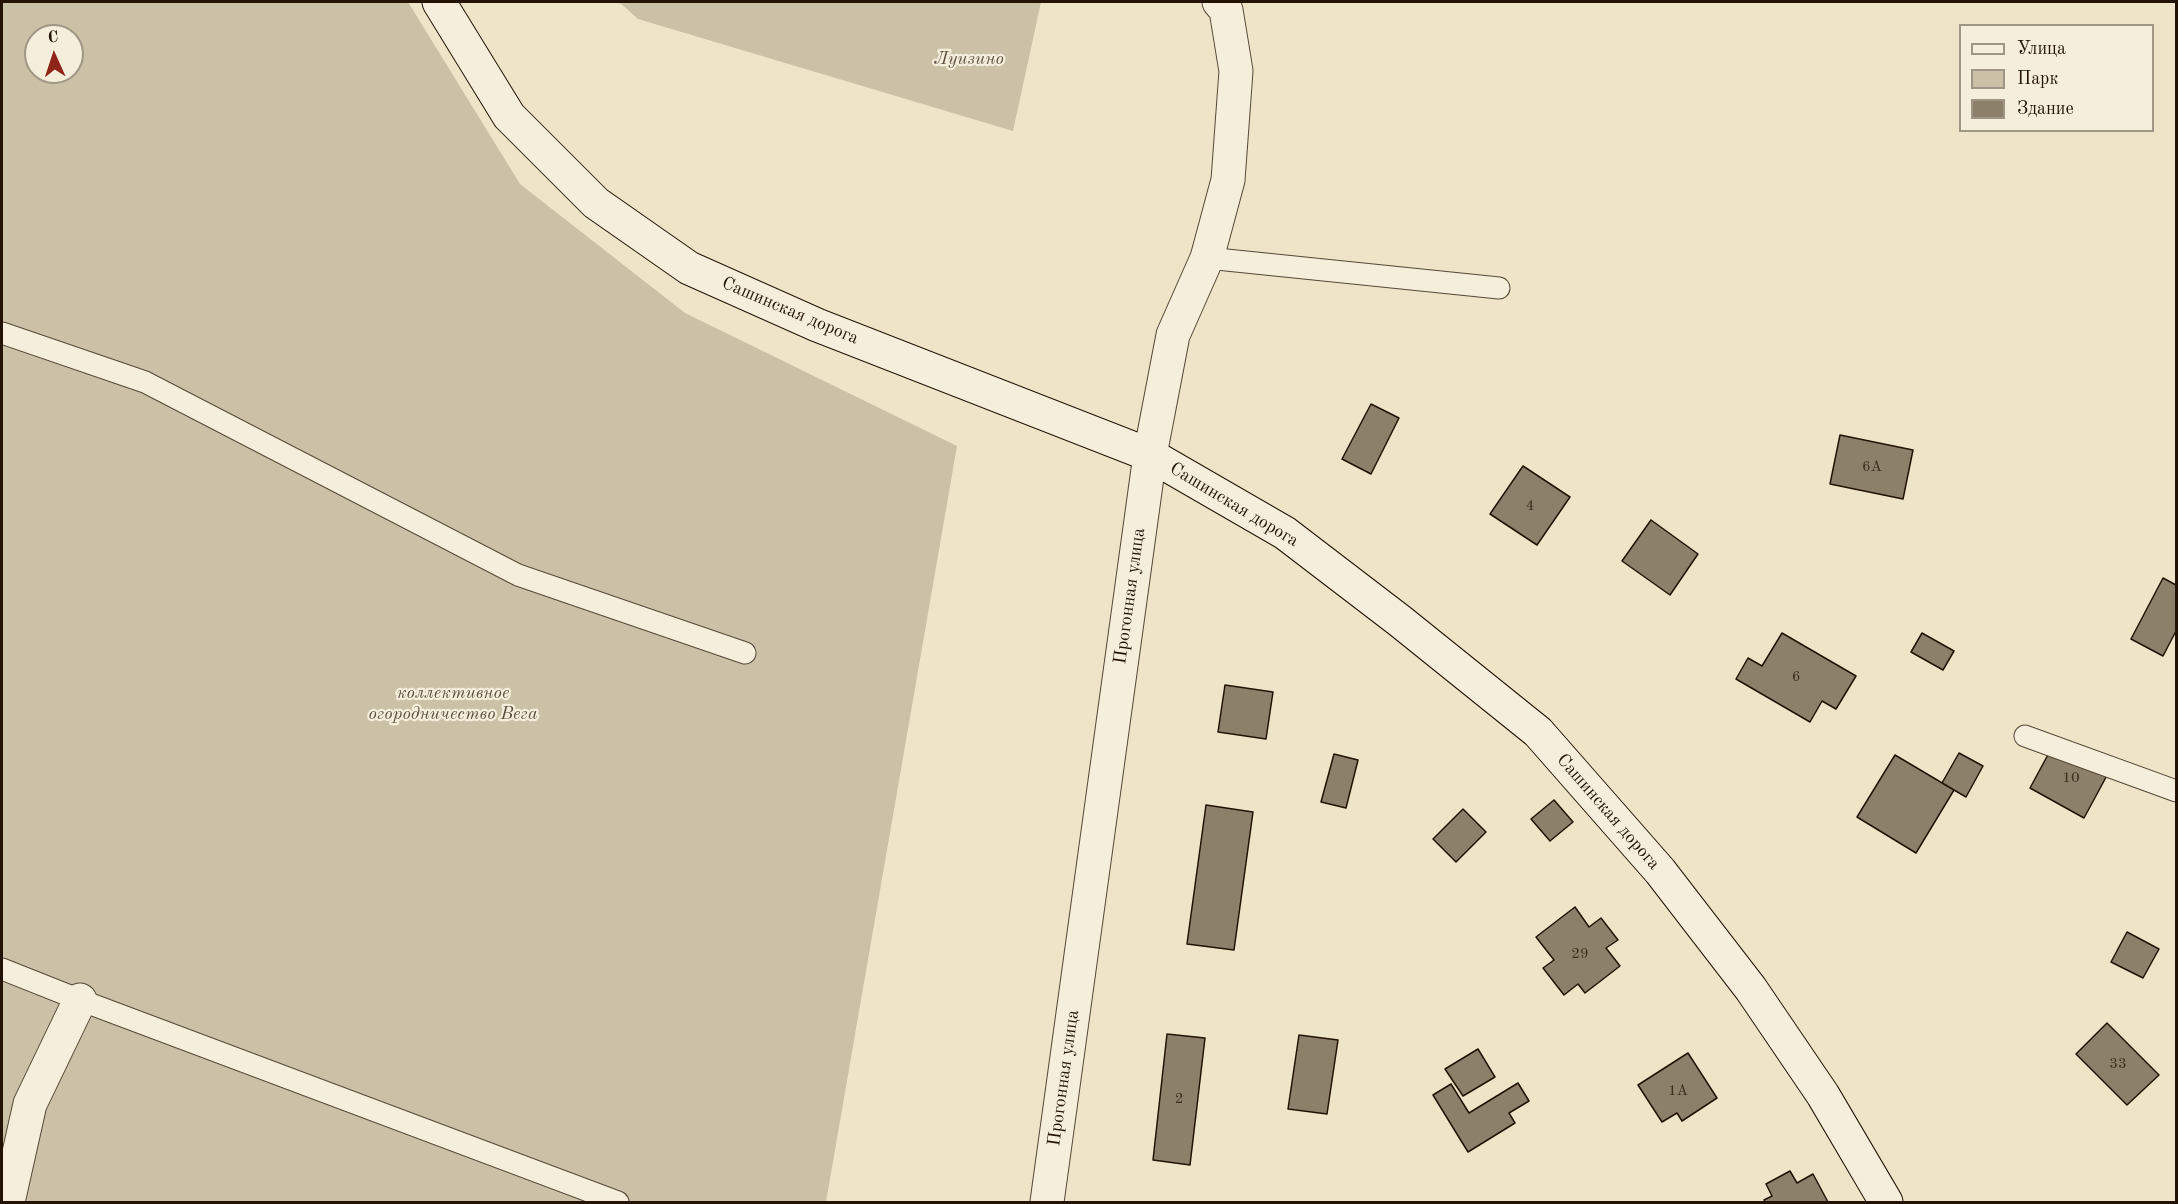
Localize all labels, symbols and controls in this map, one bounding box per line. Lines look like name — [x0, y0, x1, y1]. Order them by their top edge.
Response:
north arrow — [24, 24, 84, 84]
legend — [1959, 24, 2154, 132]
text: С — [47, 30, 59, 46]
text: Улица — [2017, 40, 2066, 58]
park label: Луизино — [934, 48, 1004, 70]
text: Парк — [2017, 70, 2058, 88]
text: Здание — [2017, 100, 2074, 118]
street label: Сашинская дорога — [718, 272, 862, 350]
street label: Сашинская дорога — [1166, 458, 1302, 552]
house number: 6А — [1862, 458, 1882, 476]
house number: 4 — [1526, 497, 1534, 515]
street label: Прогонная улица — [1110, 526, 1150, 666]
house number: 6 — [1792, 668, 1800, 686]
park label: коллективное огородничество Вега — [368, 682, 538, 724]
street label: Сашинская дорога — [1552, 750, 1664, 874]
house number: 10 — [2062, 769, 2080, 787]
house number: 29 — [1571, 945, 1589, 963]
street label: Прогонная улица — [1044, 1008, 1084, 1148]
house number: 33 — [2109, 1055, 2127, 1073]
house number: 1А — [1668, 1082, 1688, 1100]
house number: 2 — [1175, 1090, 1183, 1108]

